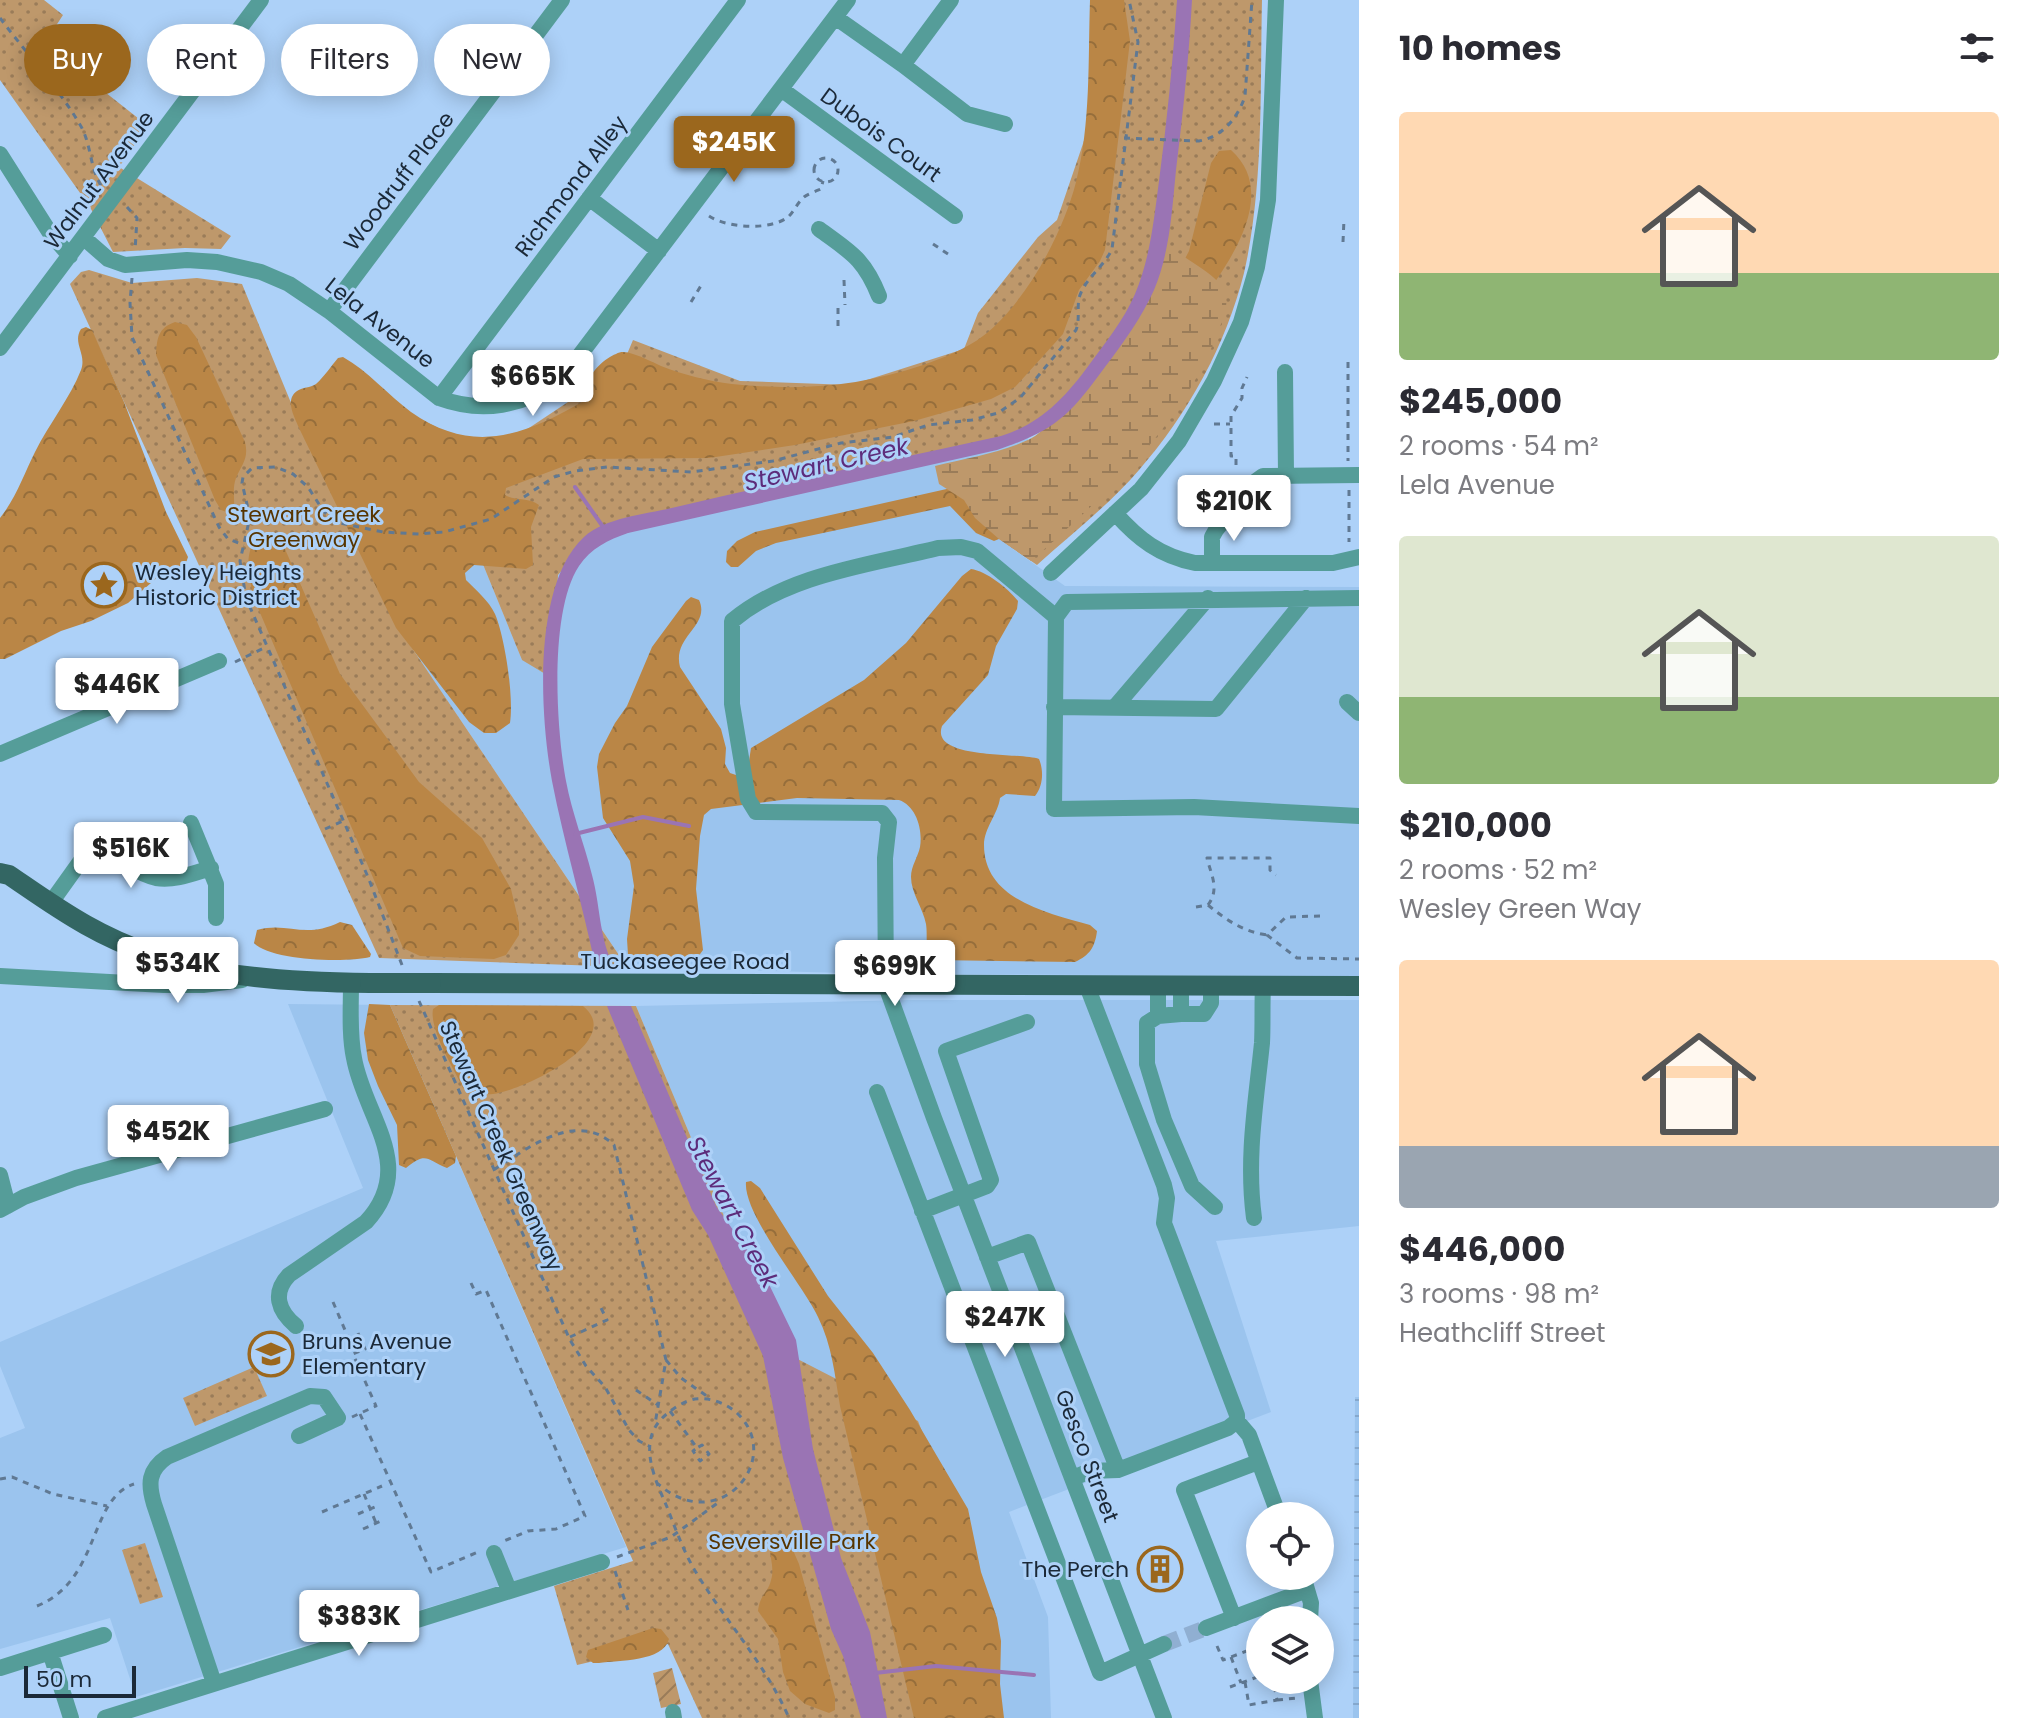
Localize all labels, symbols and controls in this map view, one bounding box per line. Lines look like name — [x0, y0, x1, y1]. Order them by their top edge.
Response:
chip: Buy — [24, 24, 131, 96]
chip: Rent — [147, 24, 265, 96]
chip: Filters — [281, 24, 418, 96]
chip: New — [434, 24, 550, 96]
text: 10 homes — [1399, 24, 1562, 72]
icon: filters — [1955, 26, 1999, 70]
street label: Dubois Court — [814, 81, 948, 189]
street label: Walnut Avenue — [37, 104, 161, 256]
street label: Woodruff Place — [336, 105, 462, 257]
street label: Richmond Alley — [508, 109, 635, 263]
pin: $245K — [678, 116, 790, 184]
text: $245K — [692, 124, 776, 160]
icon: home — [1627, 164, 1771, 308]
street label: Lela Avenue — [318, 270, 442, 376]
pin: $665K — [477, 350, 589, 418]
text: $665K — [490, 358, 576, 394]
text: $245,000 — [1399, 377, 1562, 425]
text: 2 rooms · 54 m² — [1399, 428, 1599, 464]
water label: Stewart Creek — [740, 429, 913, 499]
text: Lela Avenue — [1399, 467, 1555, 503]
pin: $210K — [1178, 475, 1290, 543]
text: $210K — [1196, 483, 1272, 519]
park label: Stewart Creek Greenway — [227, 499, 381, 555]
place label: Wesley Heights Historic District — [135, 557, 302, 613]
place icon: Wesley Heights Historic District — [80, 561, 128, 609]
icon: home — [1627, 588, 1771, 732]
pin: $446K — [61, 658, 173, 726]
text: $446K — [74, 666, 161, 702]
text: $210,000 — [1399, 801, 1552, 849]
pin: $516K — [75, 822, 187, 890]
text: $516K — [92, 830, 170, 866]
text: 2 rooms · 52 m² — [1399, 852, 1597, 888]
text: Wesley Green Way — [1399, 891, 1642, 927]
pin: $534K — [122, 937, 234, 1005]
pin: $699K — [839, 940, 951, 1008]
text: $534K — [135, 945, 221, 981]
street label: Tuckaseegee Road — [580, 946, 790, 977]
text: $699K — [853, 948, 937, 984]
icon: home — [1627, 1012, 1771, 1156]
street label: Stewart Creek Greenway — [432, 1016, 571, 1277]
pin: $452K — [112, 1105, 224, 1173]
text: $452K — [126, 1113, 210, 1149]
water label: Stewart Creek — [679, 1130, 788, 1295]
text: $446,000 — [1399, 1225, 1565, 1273]
text: 3 rooms · 98 m² — [1399, 1276, 1599, 1312]
pin: $247K — [949, 1291, 1061, 1359]
text: $247K — [964, 1299, 1046, 1335]
text: Heathcliff Street — [1399, 1315, 1606, 1351]
place label: Bruns Avenue Elementary — [302, 1326, 452, 1382]
school or university icon: Bruns Avenue Elementary — [247, 1330, 295, 1378]
street label: Gesco Street — [1047, 1385, 1127, 1527]
map controls — [1246, 1502, 1334, 1694]
button: locate — [1246, 1502, 1334, 1590]
park label: Seversville Park — [708, 1526, 876, 1557]
building icon: The Perch — [1136, 1545, 1184, 1593]
place label: The Perch — [1021, 1554, 1129, 1585]
pin: $383K — [303, 1590, 415, 1658]
text: $383K — [317, 1598, 401, 1634]
button: layers — [1246, 1606, 1334, 1694]
scale bar — [24, 1662, 136, 1698]
text: 50 m — [36, 1664, 92, 1695]

